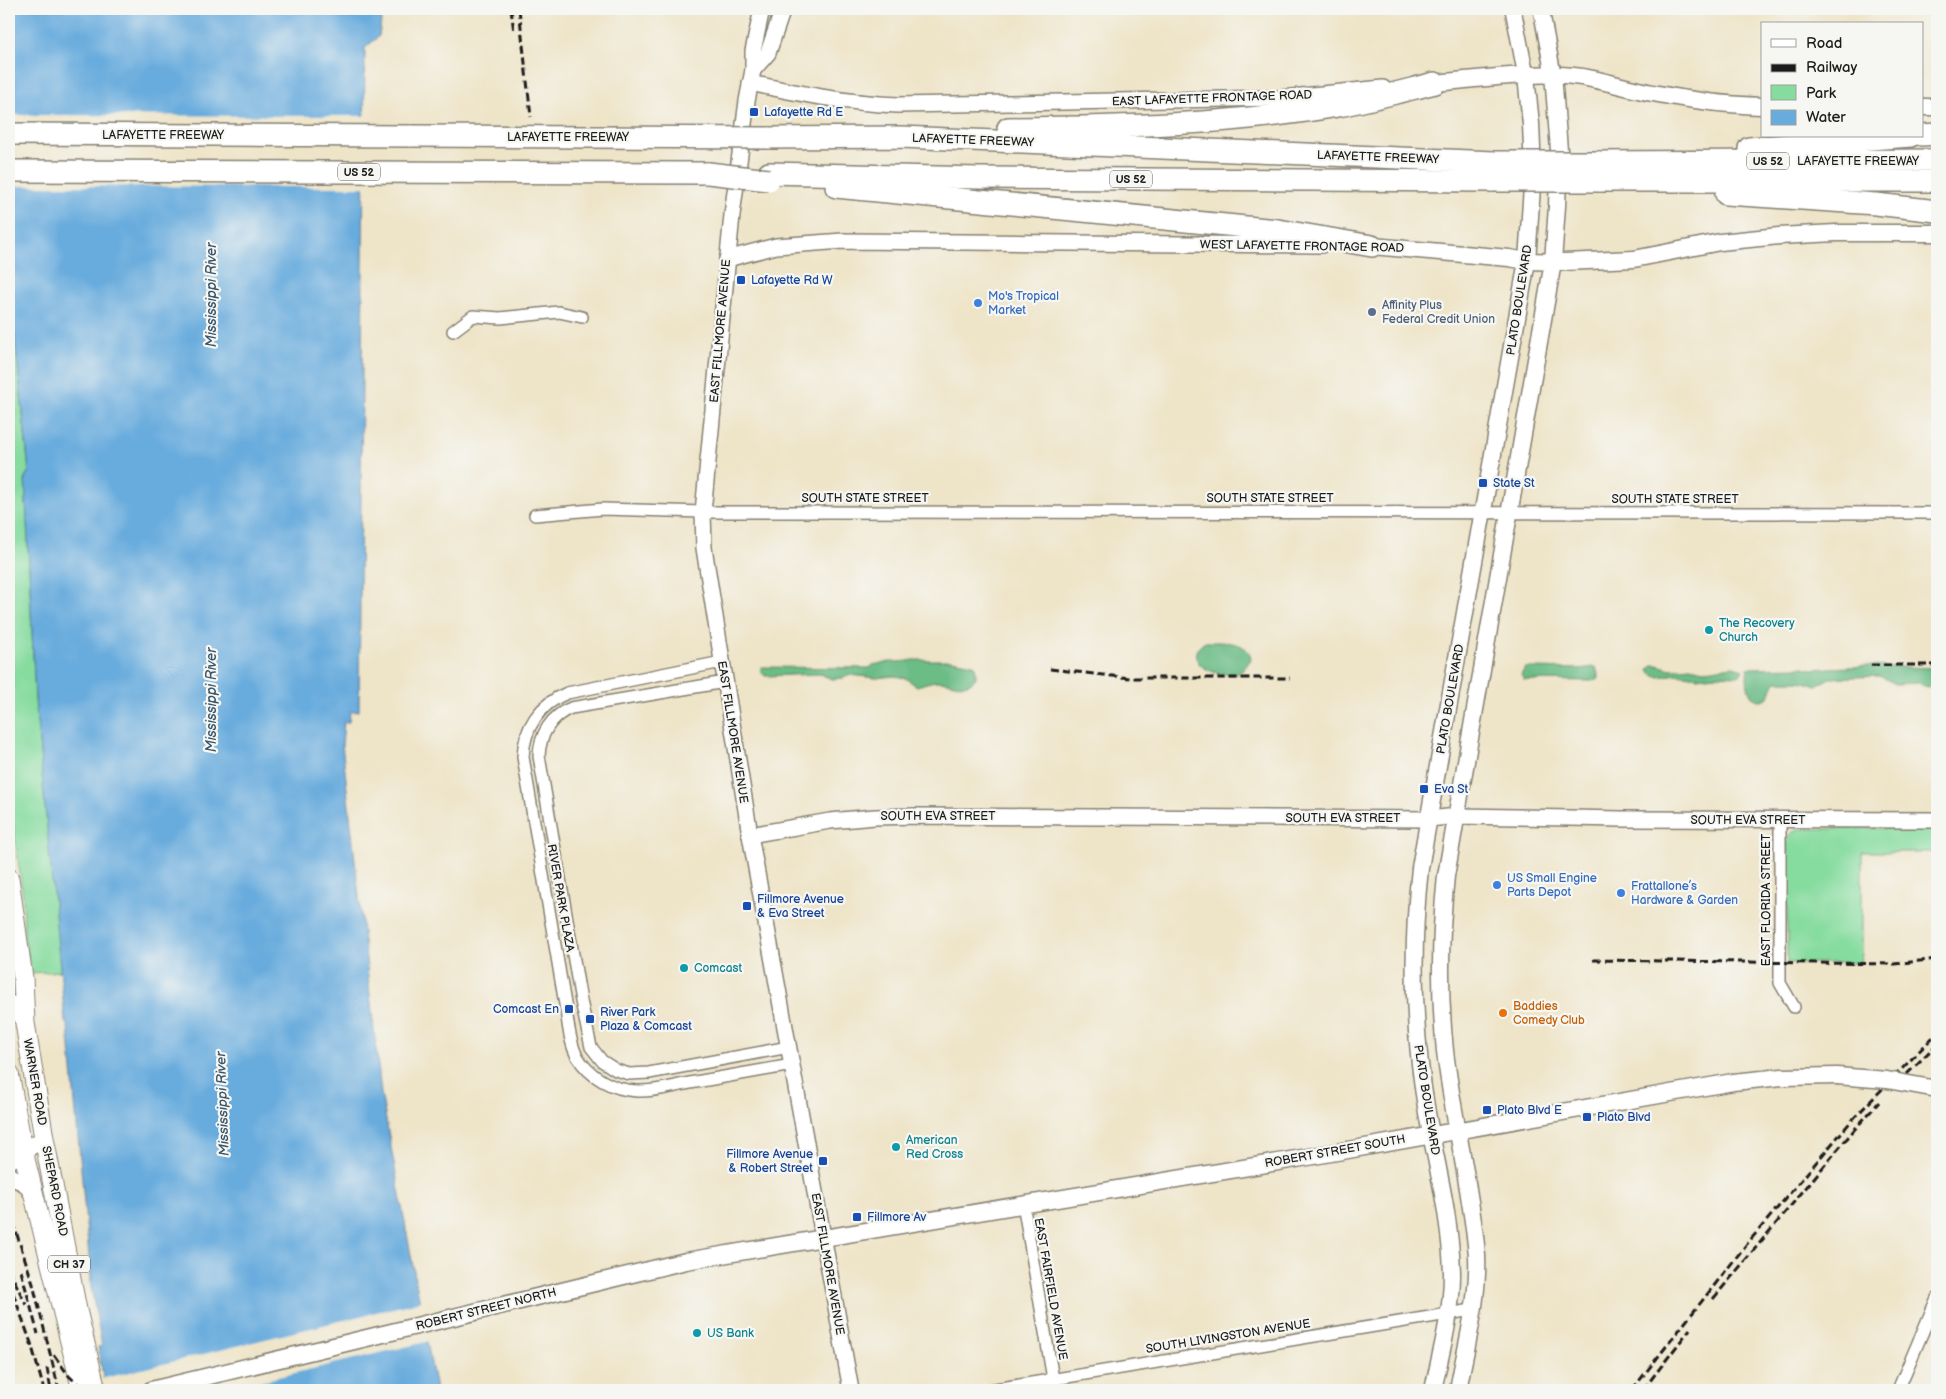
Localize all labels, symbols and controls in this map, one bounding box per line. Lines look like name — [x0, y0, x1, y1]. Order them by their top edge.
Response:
legend — [1761, 22, 1924, 138]
text: Road — [1806, 34, 1842, 53]
text: Railway — [1806, 58, 1857, 77]
text: Park — [1806, 84, 1837, 103]
street label: EAST LAFAYETTE FRONTAGE ROAD — [1112, 87, 1313, 109]
place label: Lafayette Rd E — [764, 105, 843, 120]
marker: Lafayette Rd E — [748, 106, 760, 118]
text: Water — [1806, 108, 1846, 127]
street label: LAFAYETTE FREEWAY — [102, 128, 225, 143]
street label: LAFAYETTE FREEWAY — [507, 130, 630, 145]
street label: LAFAYETTE FREEWAY — [912, 131, 1035, 150]
street label: LAFAYETTE FREEWAY — [1317, 148, 1440, 167]
road number: US 52 — [1747, 153, 1789, 170]
street label: LAFAYETTE FREEWAY — [1797, 154, 1920, 169]
road number: US 52 — [338, 163, 380, 180]
road number: US 52 — [1110, 170, 1152, 188]
street label: WEST LAFAYETTE FRONTAGE ROAD — [1200, 237, 1404, 256]
water label: Mississippi River — [203, 242, 220, 347]
street label: PLATO BOULEVARD — [1503, 244, 1536, 356]
street label: EAST FILLMORE AVENUE — [707, 259, 734, 403]
place label: Lafayette Rd W — [751, 273, 833, 288]
marker: Lafayette Rd W — [735, 274, 747, 286]
place label: Mo's Tropical Market — [988, 289, 1059, 318]
marker: Mo's Tropical Market — [972, 297, 984, 309]
place label: Affinity Plus Federal Credit Union — [1382, 298, 1495, 327]
marker: Affinity Plus Federal Credit Union — [1366, 306, 1378, 318]
place label: State St — [1493, 476, 1535, 491]
marker: State St — [1477, 477, 1489, 489]
street label: SOUTH STATE STREET — [801, 491, 929, 506]
street label: SOUTH STATE STREET — [1206, 491, 1334, 506]
street label: SOUTH STATE STREET — [1611, 492, 1739, 507]
place label: The Recovery Church — [1719, 616, 1795, 645]
marker: The Recovery Church — [1703, 624, 1715, 636]
street label: PLATO BOULEVARD — [1433, 643, 1468, 755]
water label: Mississippi River — [203, 647, 220, 752]
street label: EAST FILLMORE AVENUE — [714, 660, 751, 804]
place label: Eva St — [1434, 782, 1469, 797]
marker: Eva St — [1418, 783, 1430, 795]
street label: SOUTH EVA STREET — [881, 809, 996, 824]
street label: SOUTH EVA STREET — [1286, 811, 1401, 826]
street label: SOUTH EVA STREET — [1691, 813, 1806, 828]
street label: EAST FLORIDA STREET — [1759, 833, 1774, 966]
street label: RIVER PARK PLAZA — [544, 843, 578, 954]
place label: US Small Engine Parts Depot — [1507, 871, 1597, 900]
marker: US Small Engine Parts Depot — [1491, 879, 1503, 891]
place label: Frattallone’s Hardware & Garden — [1631, 879, 1738, 908]
marker: Frattallone’s Hardware & Garden — [1615, 887, 1627, 899]
place label: Fillmore Avenue & Eva Street — [757, 892, 844, 921]
marker: Fillmore Avenue & Eva Street — [741, 900, 753, 912]
place label: Comcast — [694, 961, 742, 976]
marker: Comcast — [678, 962, 690, 974]
place label: Baddies Comedy Club — [1513, 999, 1585, 1028]
place label: Comcast En — [493, 1002, 559, 1017]
marker: Comcast En — [563, 1003, 575, 1015]
place label: River Park Plaza & Comcast — [600, 1005, 692, 1034]
marker: Baddies Comedy Club — [1497, 1007, 1509, 1019]
marker: River Park Plaza & Comcast — [584, 1013, 596, 1025]
street label: WARNER ROAD — [19, 1037, 50, 1127]
street label: PLATO BOULEVARD — [1410, 1044, 1443, 1157]
water label: Mississippi River — [212, 1050, 233, 1157]
place label: Plato Blvd E — [1497, 1103, 1562, 1118]
marker: Plato Blvd E — [1481, 1104, 1493, 1116]
place label: Plato Blvd — [1597, 1110, 1651, 1125]
marker: Plato Blvd — [1581, 1111, 1593, 1123]
street label: ROBERT STREET SOUTH — [1264, 1132, 1407, 1171]
place label: American Red Cross — [906, 1133, 963, 1162]
marker: American Red Cross — [890, 1141, 902, 1153]
street label: SHEPARD ROAD — [38, 1145, 71, 1238]
place label: Fillmore Avenue & Robert Street — [726, 1147, 813, 1176]
marker: Fillmore Avenue & Robert Street — [817, 1155, 829, 1167]
street label: EAST FILLMORE AVENUE — [808, 1192, 847, 1336]
place label: Fillmore Av — [867, 1210, 927, 1225]
marker: Fillmore Av — [851, 1211, 863, 1223]
street label: EAST FAIRFIELD AVENUE — [1031, 1217, 1070, 1361]
road number: CH 37 — [48, 1256, 90, 1272]
street label: ROBERT STREET NORTH — [414, 1285, 558, 1334]
street label: SOUTH LIVINGSTON AVENUE — [1145, 1316, 1312, 1357]
place label: US Bank — [707, 1326, 754, 1341]
marker: US Bank — [691, 1327, 703, 1339]

